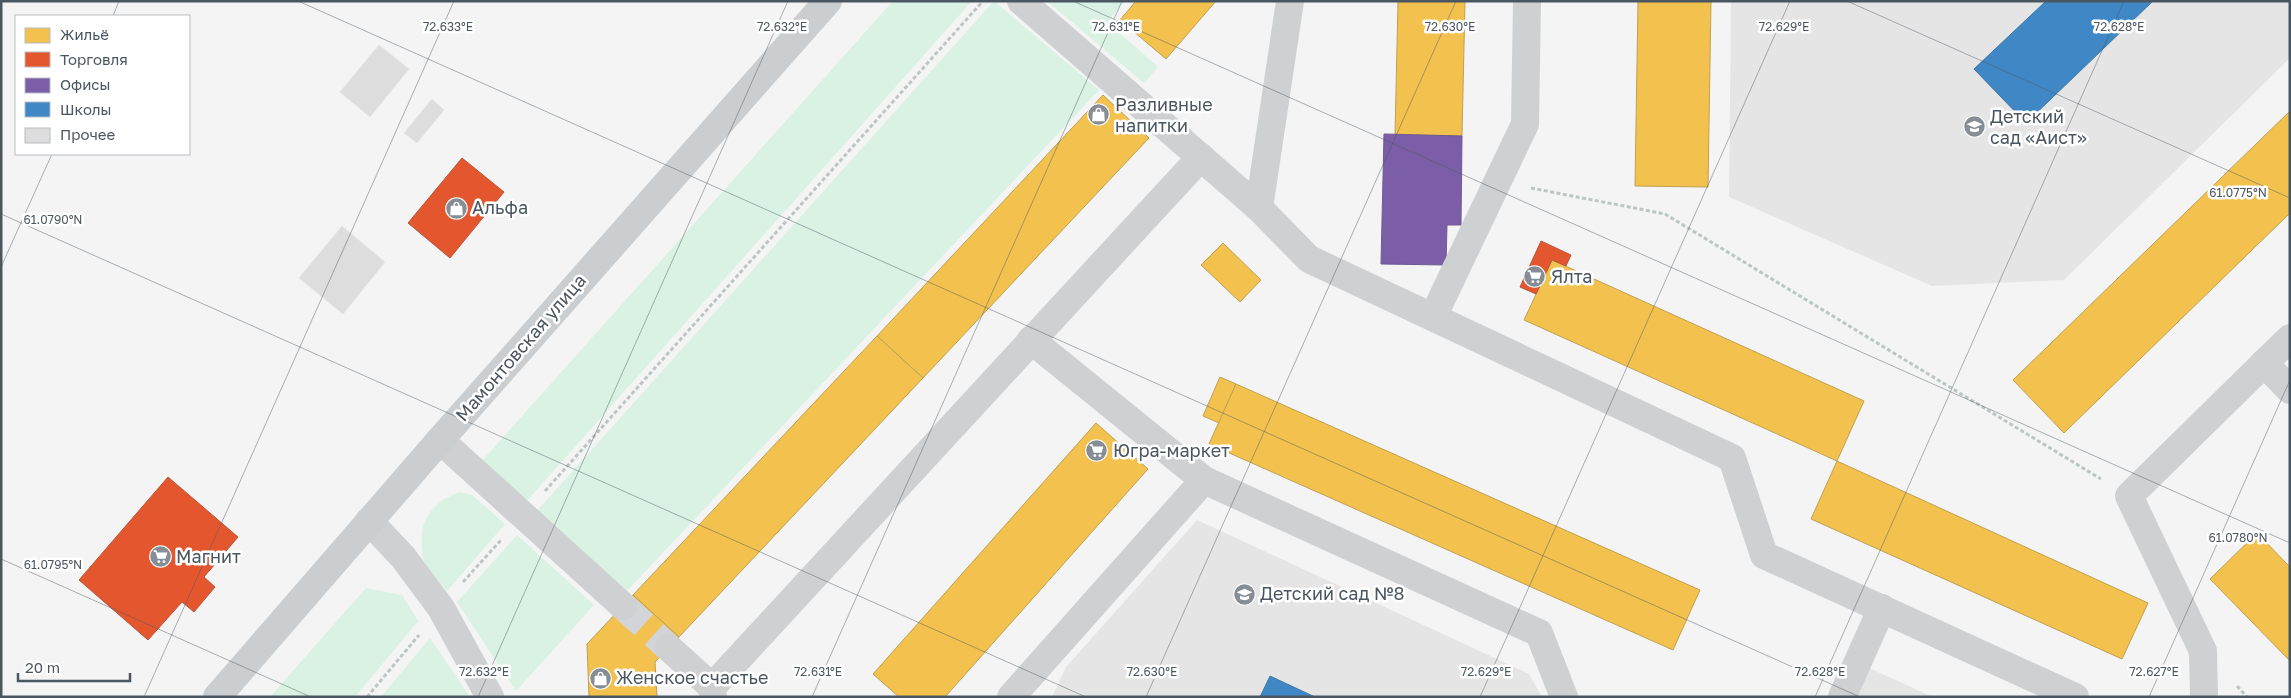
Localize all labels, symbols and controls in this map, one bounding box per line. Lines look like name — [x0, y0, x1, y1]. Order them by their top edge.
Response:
legend — [15, 15, 190, 155]
text: 72.633°E — [423, 19, 473, 34]
text: 72.632°E — [757, 19, 807, 34]
text: 72.631°E — [1092, 19, 1140, 34]
text: 72.630°E — [1425, 19, 1475, 34]
text: 72.629°E — [1759, 19, 1809, 34]
text: 72.628°E — [2094, 19, 2144, 34]
text: Жильё — [60, 25, 109, 43]
text: Торговля — [60, 50, 128, 68]
text: Офисы — [60, 75, 110, 93]
place label: Разливные напитки — [1115, 93, 1213, 136]
text: Школы — [60, 100, 111, 118]
shop icon: Разливные напитки — [1087, 103, 1111, 127]
place label: Детский сад «Аист» — [1990, 105, 2087, 148]
school or university icon: Детский сад «Аист» — [1962, 115, 1986, 139]
text: Прочее — [60, 125, 116, 143]
text: 61.0775°N — [2209, 185, 2267, 200]
shop icon: Альфа — [444, 196, 468, 220]
place label: Альфа — [472, 196, 528, 218]
text: 61.0790°N — [24, 212, 82, 227]
supermarket icon: Ялта — [1523, 265, 1547, 289]
place label: Ялта — [1551, 265, 1593, 287]
street label: Мамонтовская улица — [450, 269, 590, 425]
supermarket icon: Югра-маркет — [1085, 439, 1109, 463]
place label: Югра-маркет — [1113, 439, 1230, 461]
text: 61.0780°N — [2208, 530, 2268, 545]
supermarket icon: Магнит — [148, 545, 172, 569]
place label: Магнит — [176, 545, 241, 567]
text: 61.0795°N — [24, 557, 82, 572]
school or university icon: Детский сад №8 — [1232, 582, 1256, 606]
place label: Детский сад №8 — [1260, 582, 1405, 604]
scale bar — [18, 650, 130, 682]
text: 20 m — [25, 658, 60, 676]
text: 72.632°E — [459, 664, 509, 679]
text: 72.631°E — [794, 664, 842, 679]
text: 72.630°E — [1127, 664, 1177, 679]
text: 72.629°E — [1461, 664, 1511, 679]
text: 72.628°E — [1795, 664, 1845, 679]
text: 72.627°E — [2129, 664, 2179, 679]
shop icon: Женское счастье — [588, 666, 612, 690]
place label: Женское счастье — [616, 666, 769, 688]

